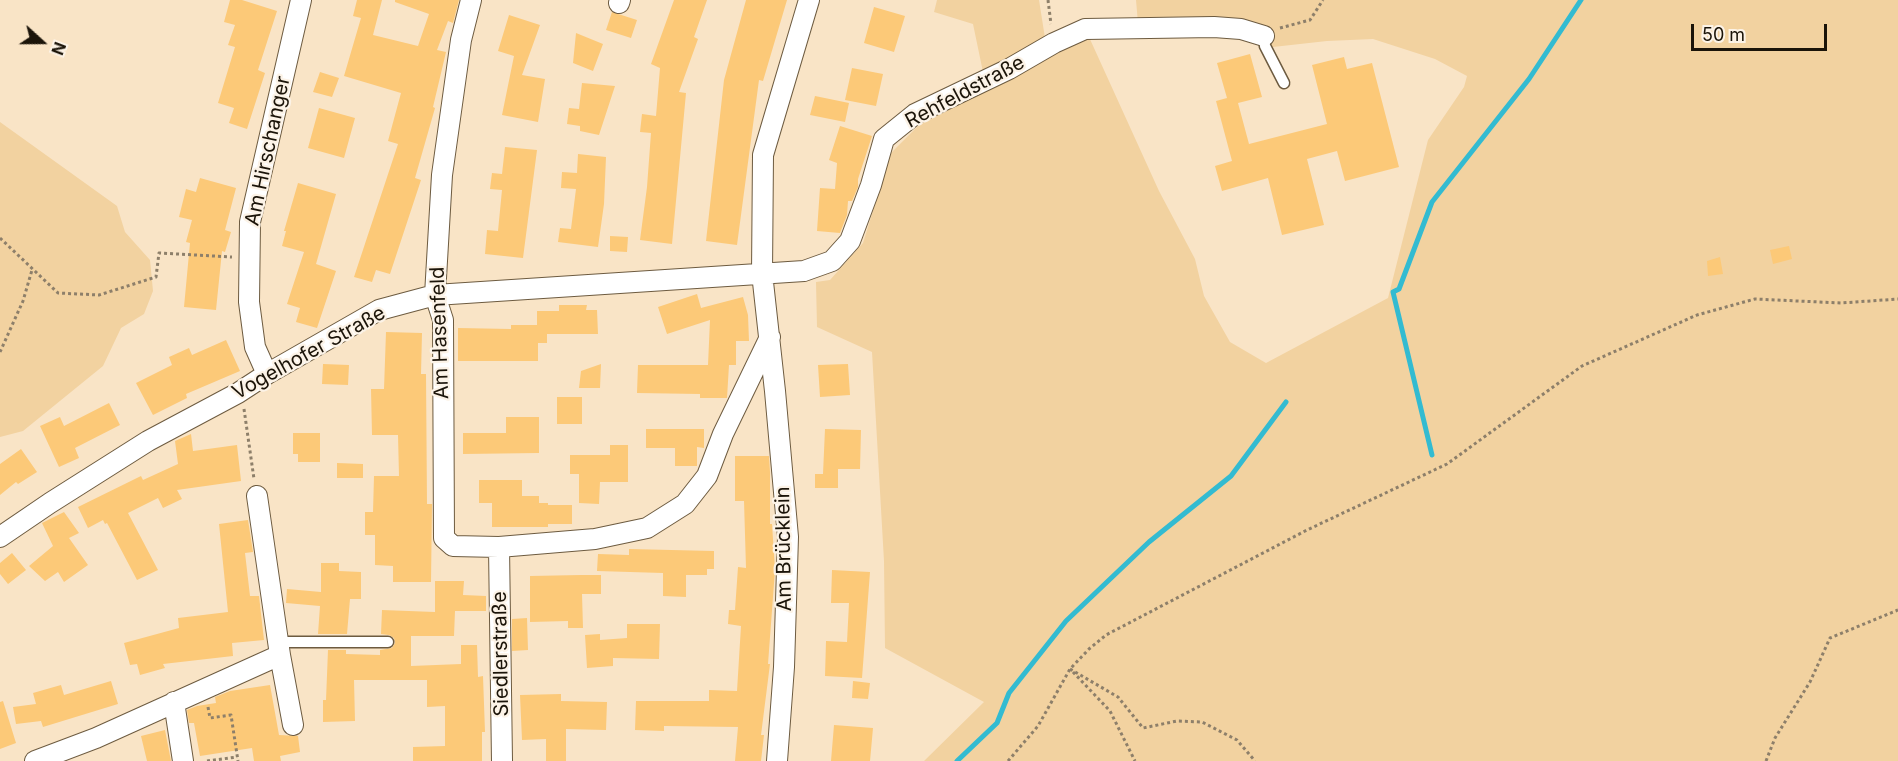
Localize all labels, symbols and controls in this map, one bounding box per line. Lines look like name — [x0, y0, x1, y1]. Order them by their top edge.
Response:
north arrow — [12, 12, 72, 72]
scale bar — [1694, 12, 1830, 50]
text: 50 m — [1702, 24, 1745, 45]
text: N — [47, 39, 70, 58]
street label: Rehfeldstraße — [901, 51, 1029, 133]
street label: Am Hirschanger — [240, 74, 296, 228]
street label: Am Hasenfeld — [426, 266, 454, 400]
street label: Vogelhofer Straße — [228, 301, 390, 405]
street label: Am Brücklein — [771, 486, 797, 612]
street label: Siedlerstraße — [488, 591, 514, 717]

